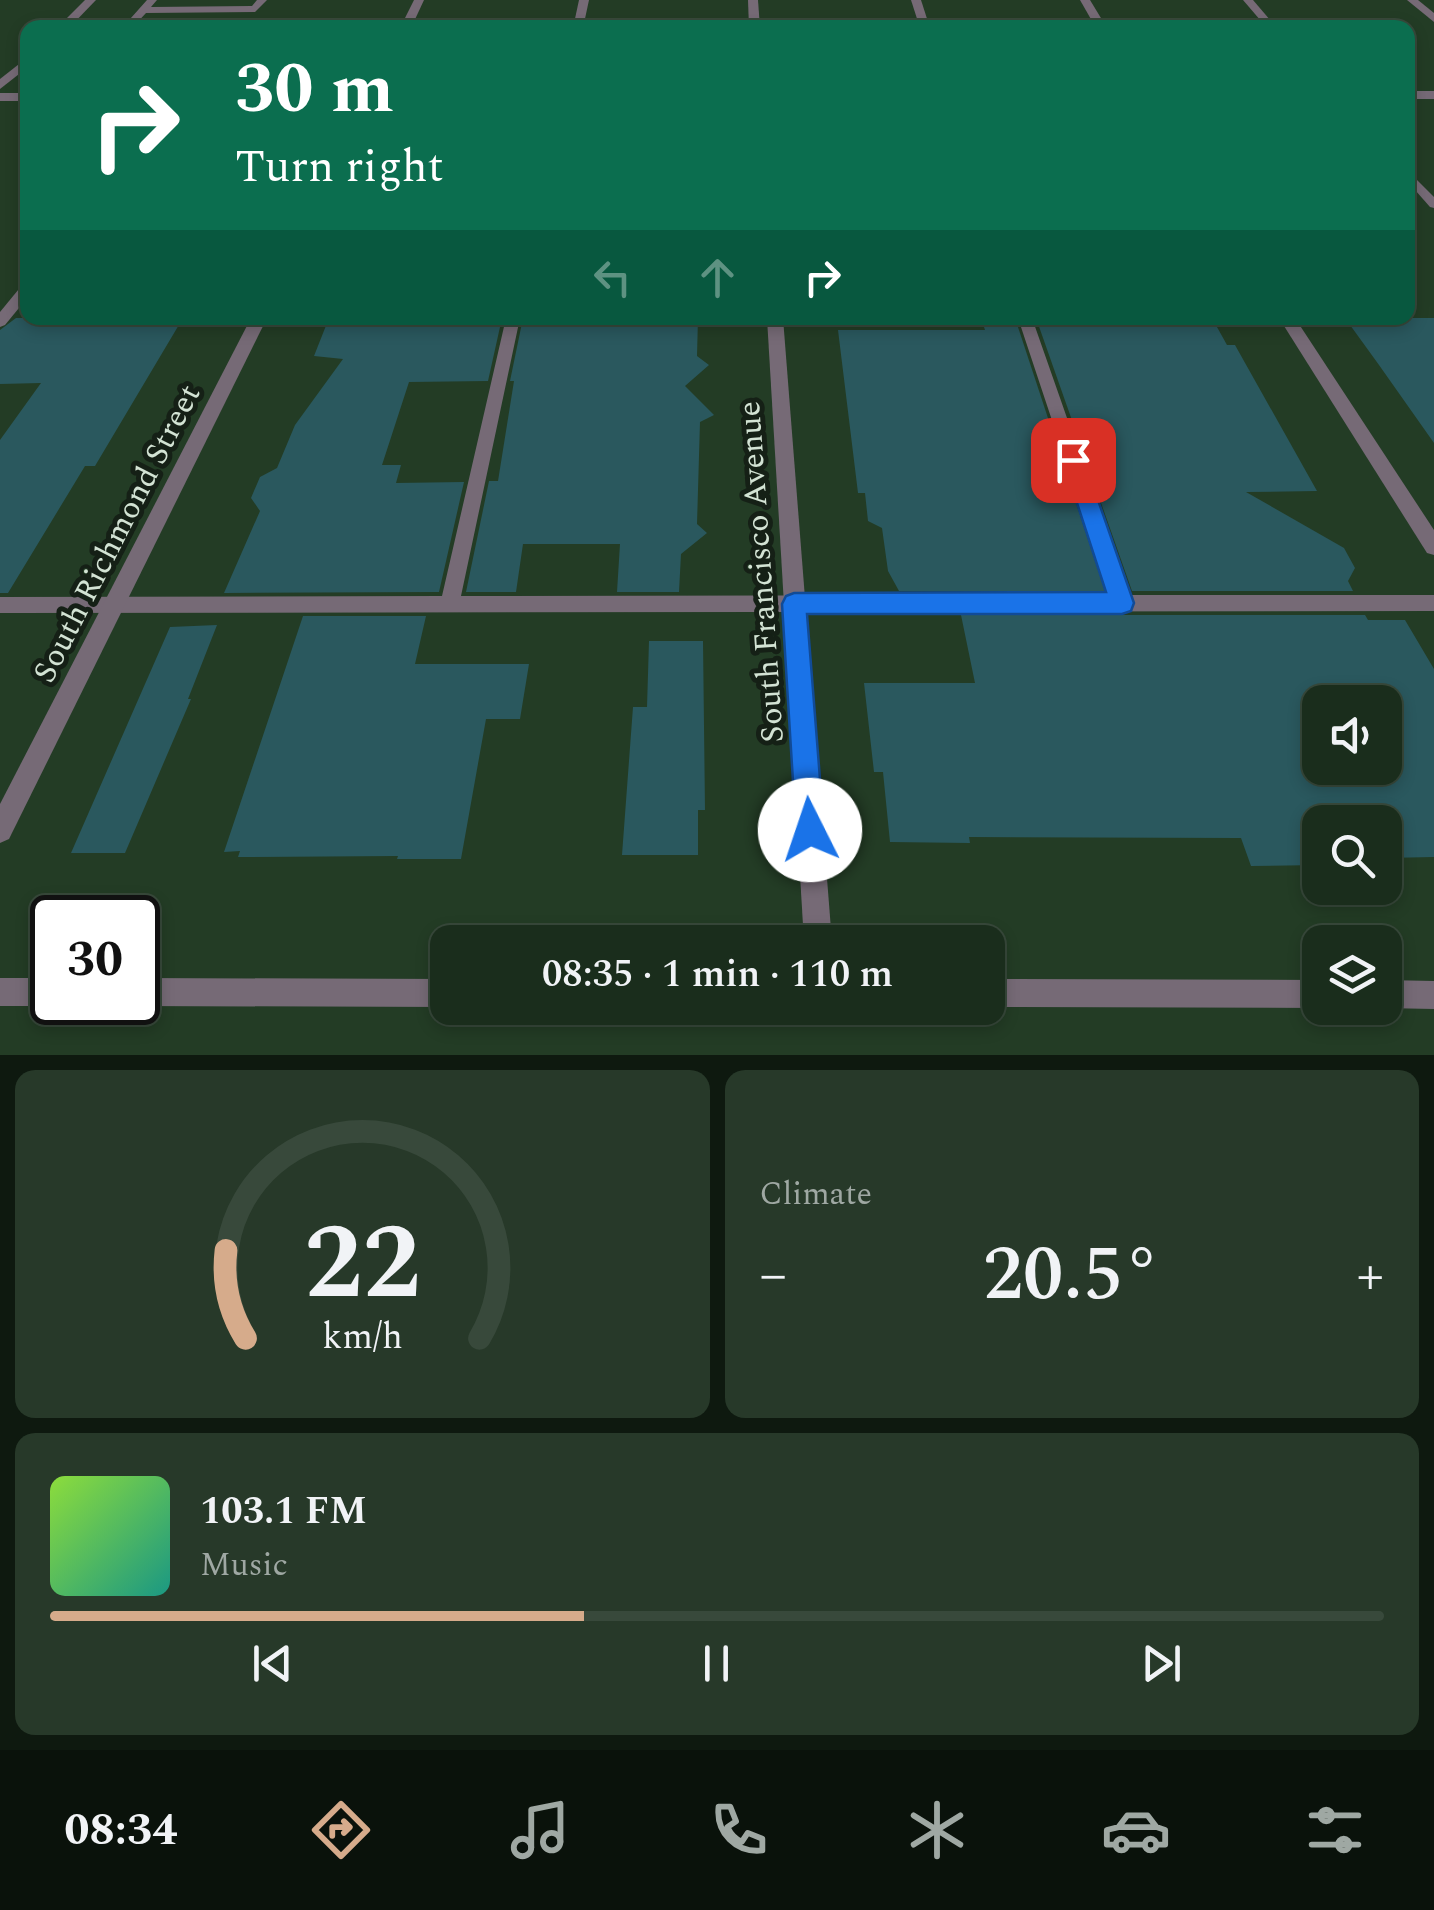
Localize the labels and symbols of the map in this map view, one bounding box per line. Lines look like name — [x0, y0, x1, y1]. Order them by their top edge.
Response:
street label: South Richmond Street — [21, 376, 214, 691]
street label: South Francisco Avenue — [725, 399, 798, 744]
pin — [1031, 418, 1116, 503]
position arrow — [758, 778, 862, 882]
speed limit sign: 30 — [30, 895, 160, 1025]

